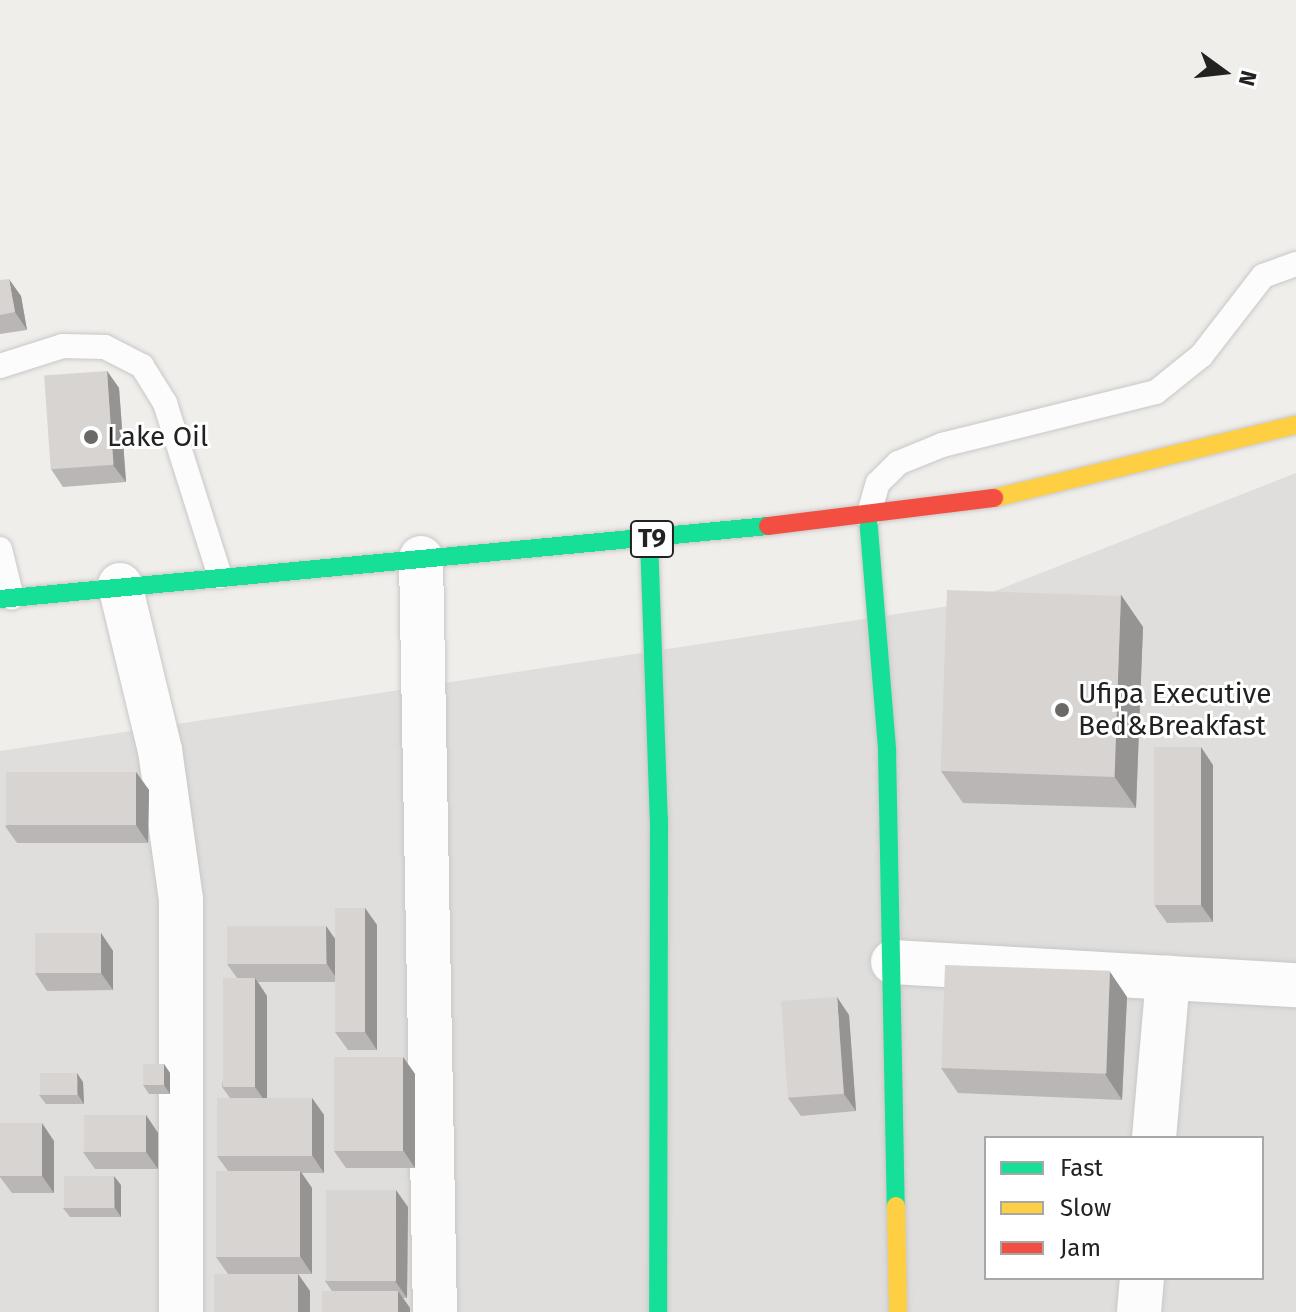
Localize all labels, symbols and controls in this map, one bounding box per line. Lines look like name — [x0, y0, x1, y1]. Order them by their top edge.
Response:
north arrow — [1184, 32, 1264, 112]
text: N — [1233, 68, 1263, 89]
place label: Lake Oil — [107, 420, 208, 454]
marker: Lake Oil — [82, 428, 100, 446]
road number: T9 — [628, 517, 676, 561]
place label: Ufipa Executive Bed&Breakfast — [1078, 677, 1272, 743]
marker: Ufipa Executive Bed&Breakfast — [1053, 701, 1071, 719]
legend — [984, 1136, 1264, 1280]
text: Fast — [1060, 1154, 1103, 1182]
text: Slow — [1060, 1194, 1111, 1222]
text: Jam — [1060, 1234, 1101, 1262]

